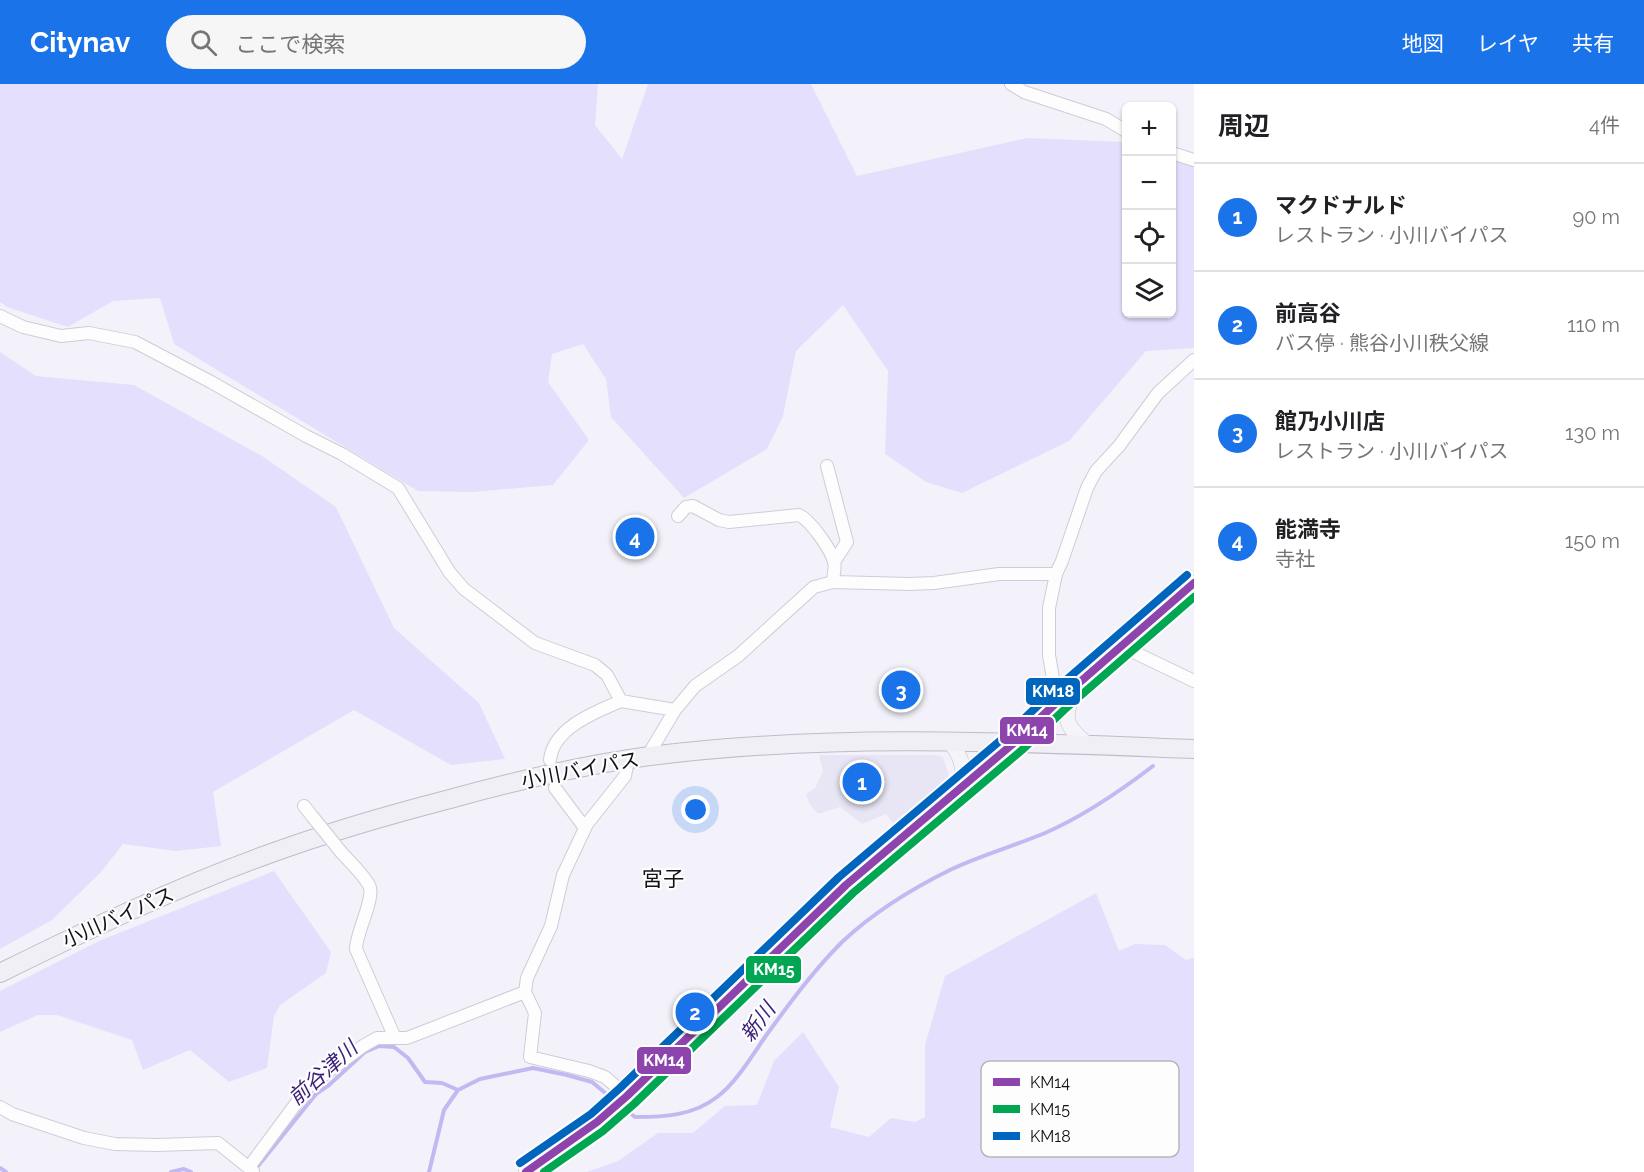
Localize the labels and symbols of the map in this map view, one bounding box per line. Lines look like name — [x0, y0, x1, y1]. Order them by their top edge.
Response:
pin: 4 — [616, 514, 654, 560]
pin: 3 — [882, 668, 920, 712]
line badge: KM18 — [1025, 677, 1081, 706]
text: KM18 — [1032, 682, 1074, 701]
line badge: KM14 — [999, 716, 1055, 745]
text: KM14 — [1006, 721, 1048, 740]
street label: 小川バイパス — [519, 747, 641, 793]
pin: 1 — [842, 760, 882, 804]
your location — [681, 795, 710, 824]
district label: 宮子 — [642, 866, 684, 891]
street label: 小川バイパス — [58, 882, 178, 952]
line badge: KM15 — [745, 955, 802, 984]
text: KM15 — [753, 960, 795, 979]
pin: 2 — [676, 990, 714, 1034]
water label: 新川 — [735, 996, 781, 1046]
water label: 前谷津川 — [283, 1034, 364, 1110]
line badge: KM14 — [636, 1046, 692, 1075]
text: KM14 — [643, 1051, 685, 1070]
legend — [981, 1061, 1179, 1157]
text: KM14 — [1030, 1073, 1070, 1092]
text: KM15 — [1030, 1100, 1070, 1119]
text: KM18 — [1030, 1127, 1071, 1146]

